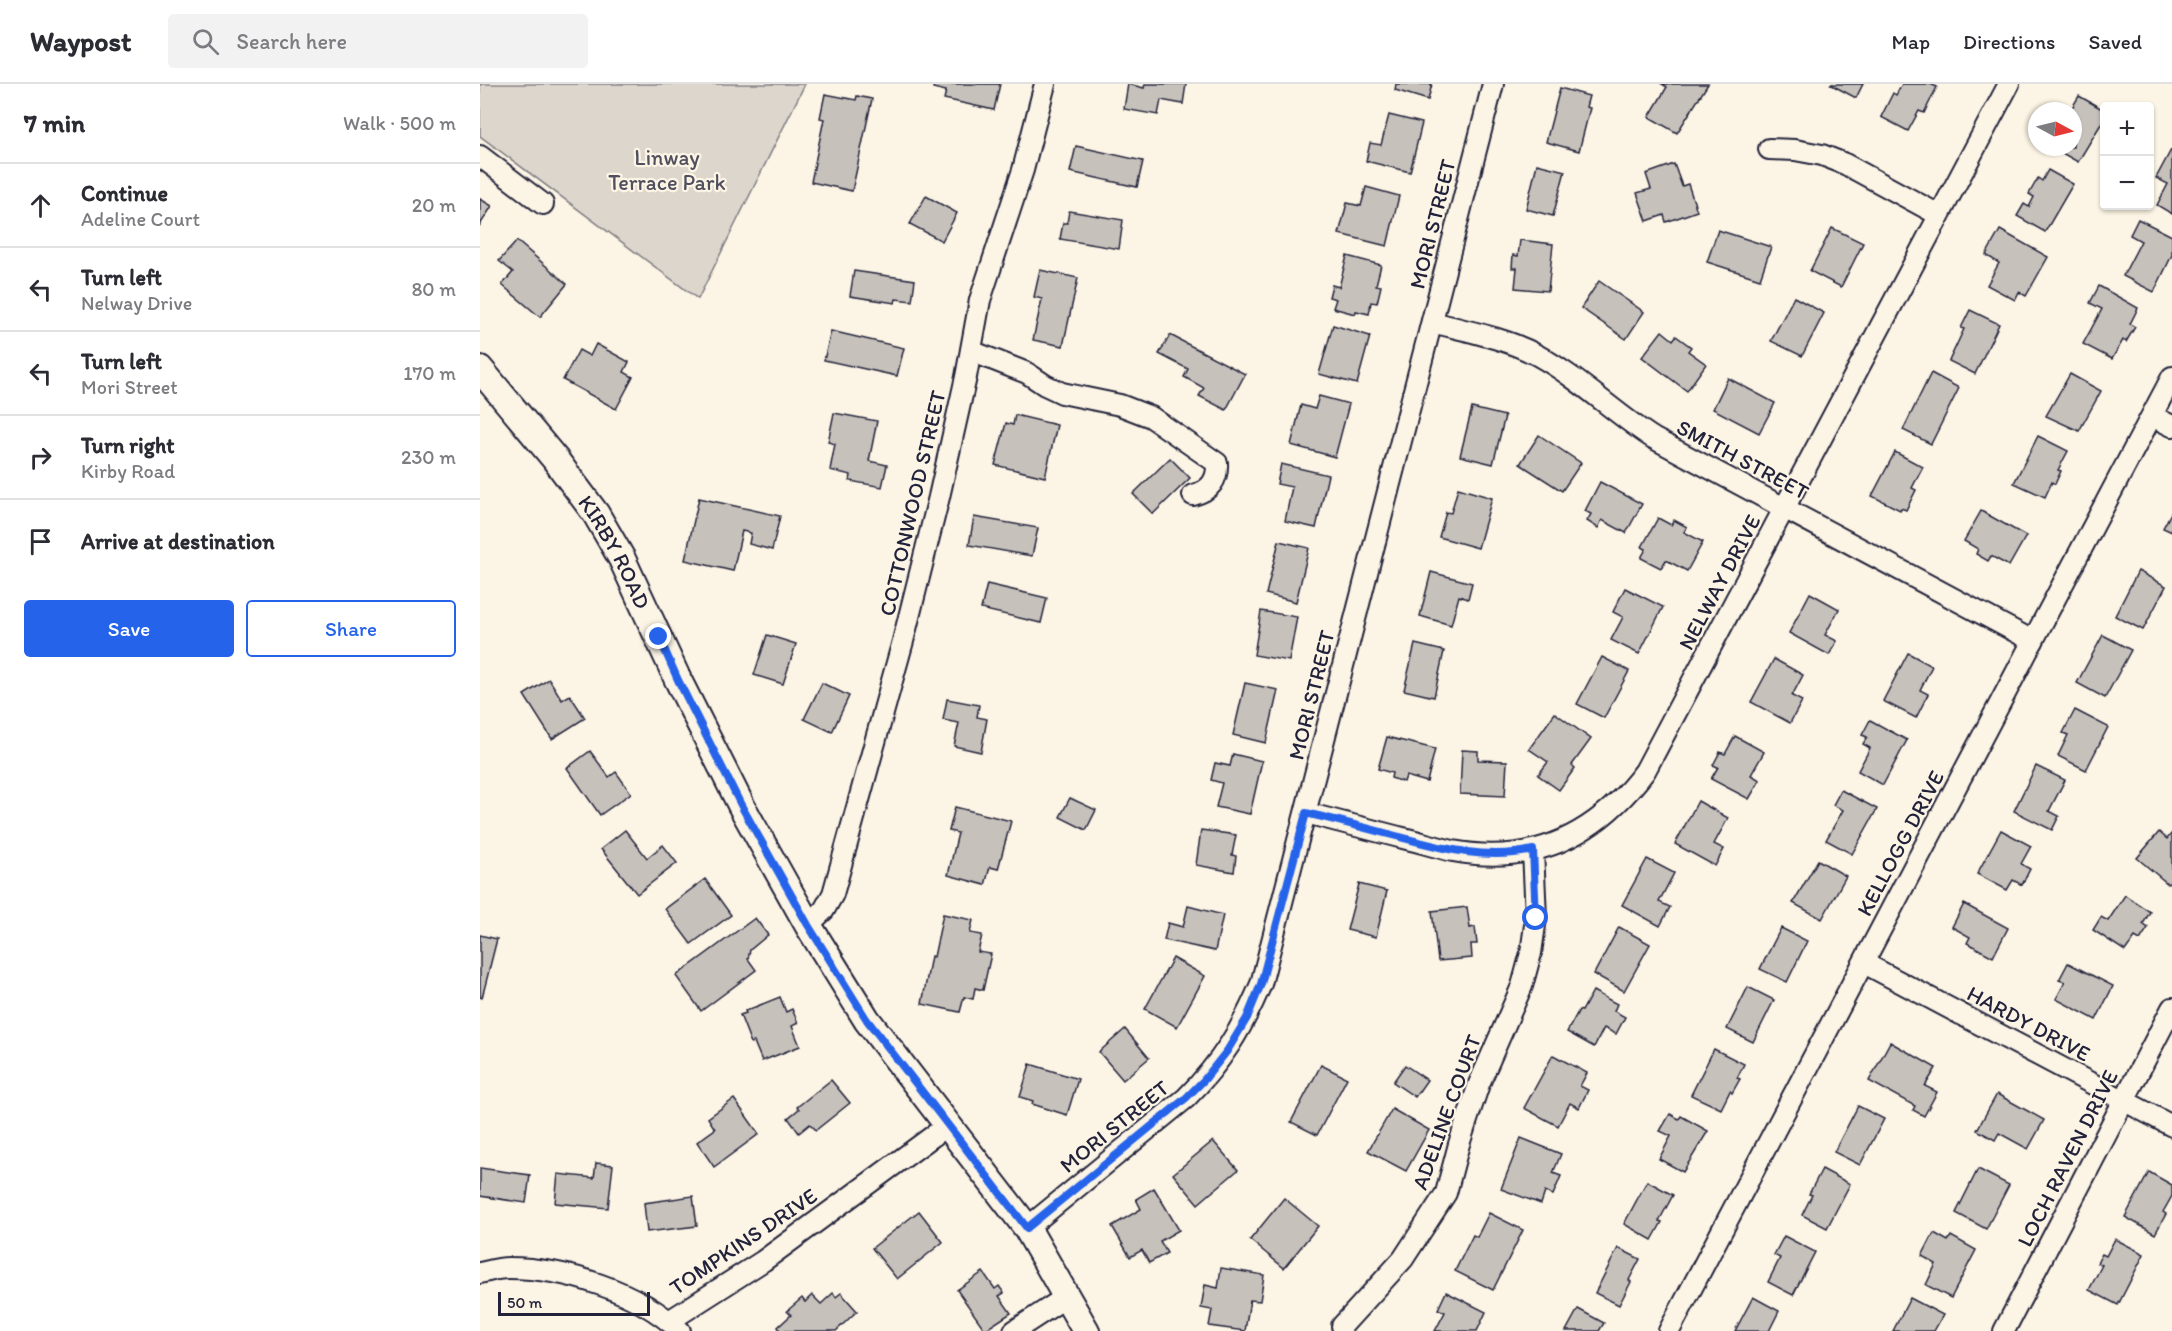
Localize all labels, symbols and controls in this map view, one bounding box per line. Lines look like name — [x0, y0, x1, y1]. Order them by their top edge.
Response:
search box — [168, 14, 588, 68]
text: Waypost — [30, 24, 132, 58]
icon: search — [189, 25, 222, 58]
text: Search here — [237, 28, 347, 55]
text: Map — [1892, 29, 1930, 54]
text: Directions — [1963, 29, 2055, 54]
text: Saved — [2088, 29, 2142, 54]
north arrow — [2028, 102, 2082, 156]
map controls — [2100, 102, 2154, 210]
button: + — [2100, 102, 2154, 156]
text: 7 min — [24, 107, 85, 139]
text: Walk · 500 m — [343, 111, 456, 135]
park label: Linway Terrace Park — [608, 144, 726, 196]
street label: MORI STREET — [1403, 156, 1462, 292]
button: − — [2100, 156, 2154, 210]
text: Continue — [81, 180, 168, 207]
icon: ahead — [24, 189, 57, 222]
text: 20 m — [412, 193, 456, 217]
text: Adeline Court — [81, 207, 200, 231]
text: Turn left — [81, 264, 162, 291]
icon: left — [24, 273, 57, 306]
text: 80 m — [411, 277, 456, 301]
text: Nelway Drive — [81, 291, 192, 315]
text: Turn left — [81, 348, 162, 375]
icon: left — [24, 357, 57, 390]
text: 170 m — [403, 361, 456, 385]
text: Mori Street — [81, 375, 178, 399]
street label: COTTONWOOD STREET — [873, 387, 952, 619]
street label: SMITH STREET — [1672, 413, 1814, 506]
text: Turn right — [81, 432, 175, 459]
icon: right — [24, 441, 57, 474]
text: 230 m — [401, 445, 456, 469]
text: Kirby Road — [81, 459, 175, 483]
street label: KIRBY ROAD — [572, 490, 656, 613]
street label: NELWAY DRIVE — [1672, 510, 1766, 654]
icon: arrive — [24, 525, 57, 558]
text: Arrive at destination — [81, 528, 275, 555]
button: Save — [24, 600, 234, 657]
button: Share — [246, 600, 456, 657]
route end — [645, 623, 671, 649]
street label: MORI STREET — [1282, 627, 1341, 763]
street label: KELLOGG DRIVE — [1851, 766, 1950, 921]
route start — [1522, 904, 1548, 930]
street label: HARDY DRIVE — [1962, 980, 2095, 1067]
street label: ADELINE COURT — [1406, 1030, 1487, 1193]
street label: LOCH RAVEN DRIVE — [2011, 1065, 2124, 1251]
street label: MORI STREET — [1054, 1074, 1175, 1179]
street label: TOMPKINS DRIVE — [664, 1182, 822, 1301]
scale bar — [498, 1289, 650, 1316]
text: 50 m — [507, 1293, 542, 1312]

